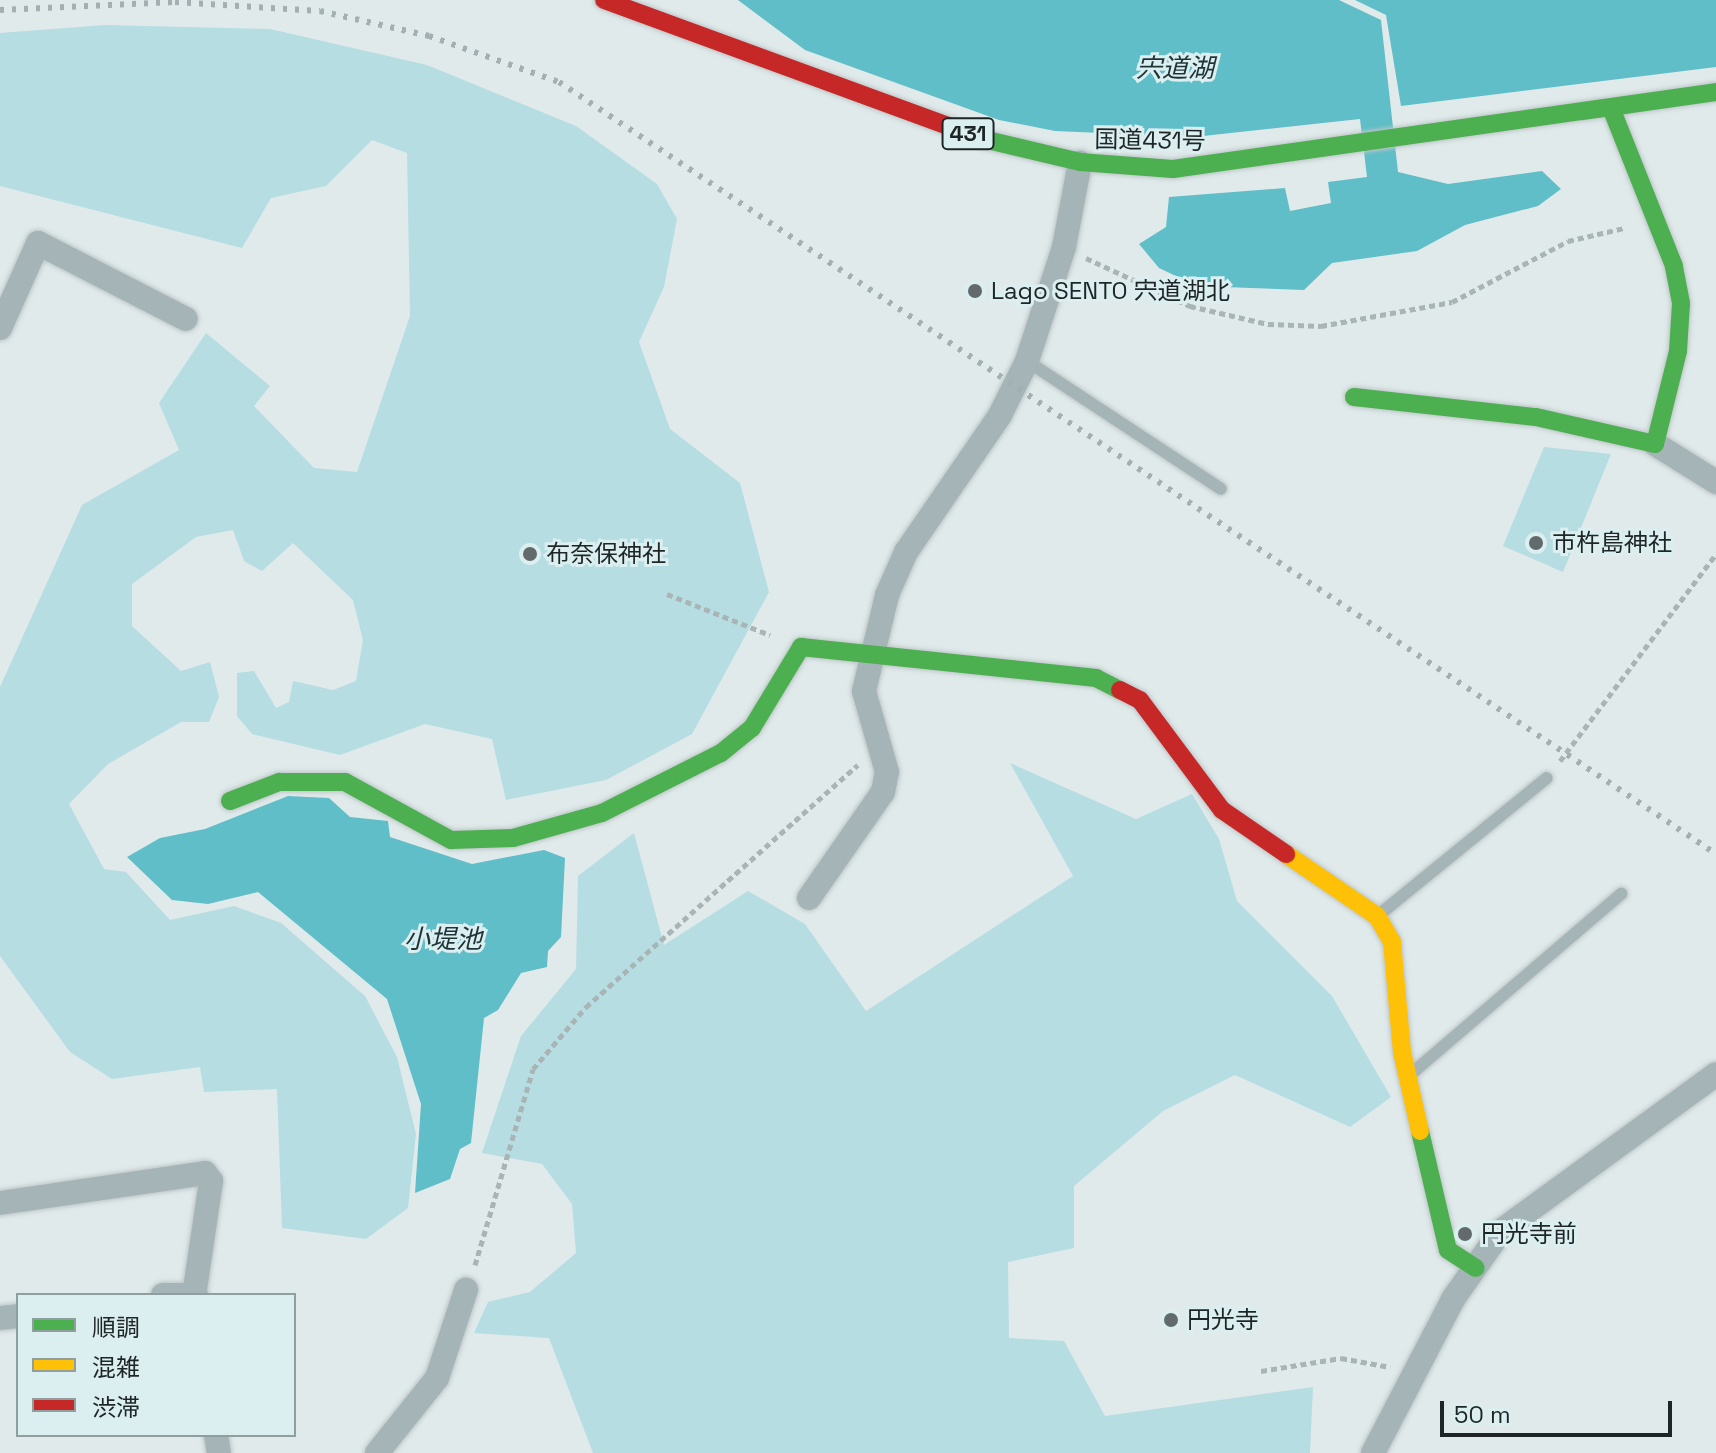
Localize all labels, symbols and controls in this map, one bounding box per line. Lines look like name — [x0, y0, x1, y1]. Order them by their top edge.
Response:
water label: 宍道湖 — [1136, 53, 1214, 85]
road number: 431 — [940, 116, 996, 152]
street label: 国道431号 — [1094, 125, 1206, 155]
place label: Lago SENTO 宍道湖北 — [991, 277, 1230, 305]
marker: Lago SENTO 宍道湖北 — [966, 282, 984, 300]
place label: 市杵島神社 — [1552, 529, 1672, 557]
marker: 市杵島神社 — [1527, 534, 1545, 552]
place label: 布奈保神社 — [546, 540, 666, 568]
marker: 布奈保神社 — [521, 545, 539, 563]
water label: 小堤池 — [404, 924, 482, 956]
place label: 円光寺前 — [1481, 1220, 1577, 1248]
marker: 円光寺前 — [1456, 1225, 1474, 1243]
legend — [16, 1293, 296, 1437]
place label: 円光寺 — [1187, 1306, 1259, 1334]
marker: 円光寺 — [1162, 1311, 1180, 1329]
text: 順調 — [92, 1312, 140, 1343]
text: 混雑 — [92, 1352, 140, 1383]
scale bar — [1444, 1385, 1676, 1435]
text: 渋滞 — [92, 1392, 140, 1423]
text: 50 m — [1454, 1399, 1511, 1430]

